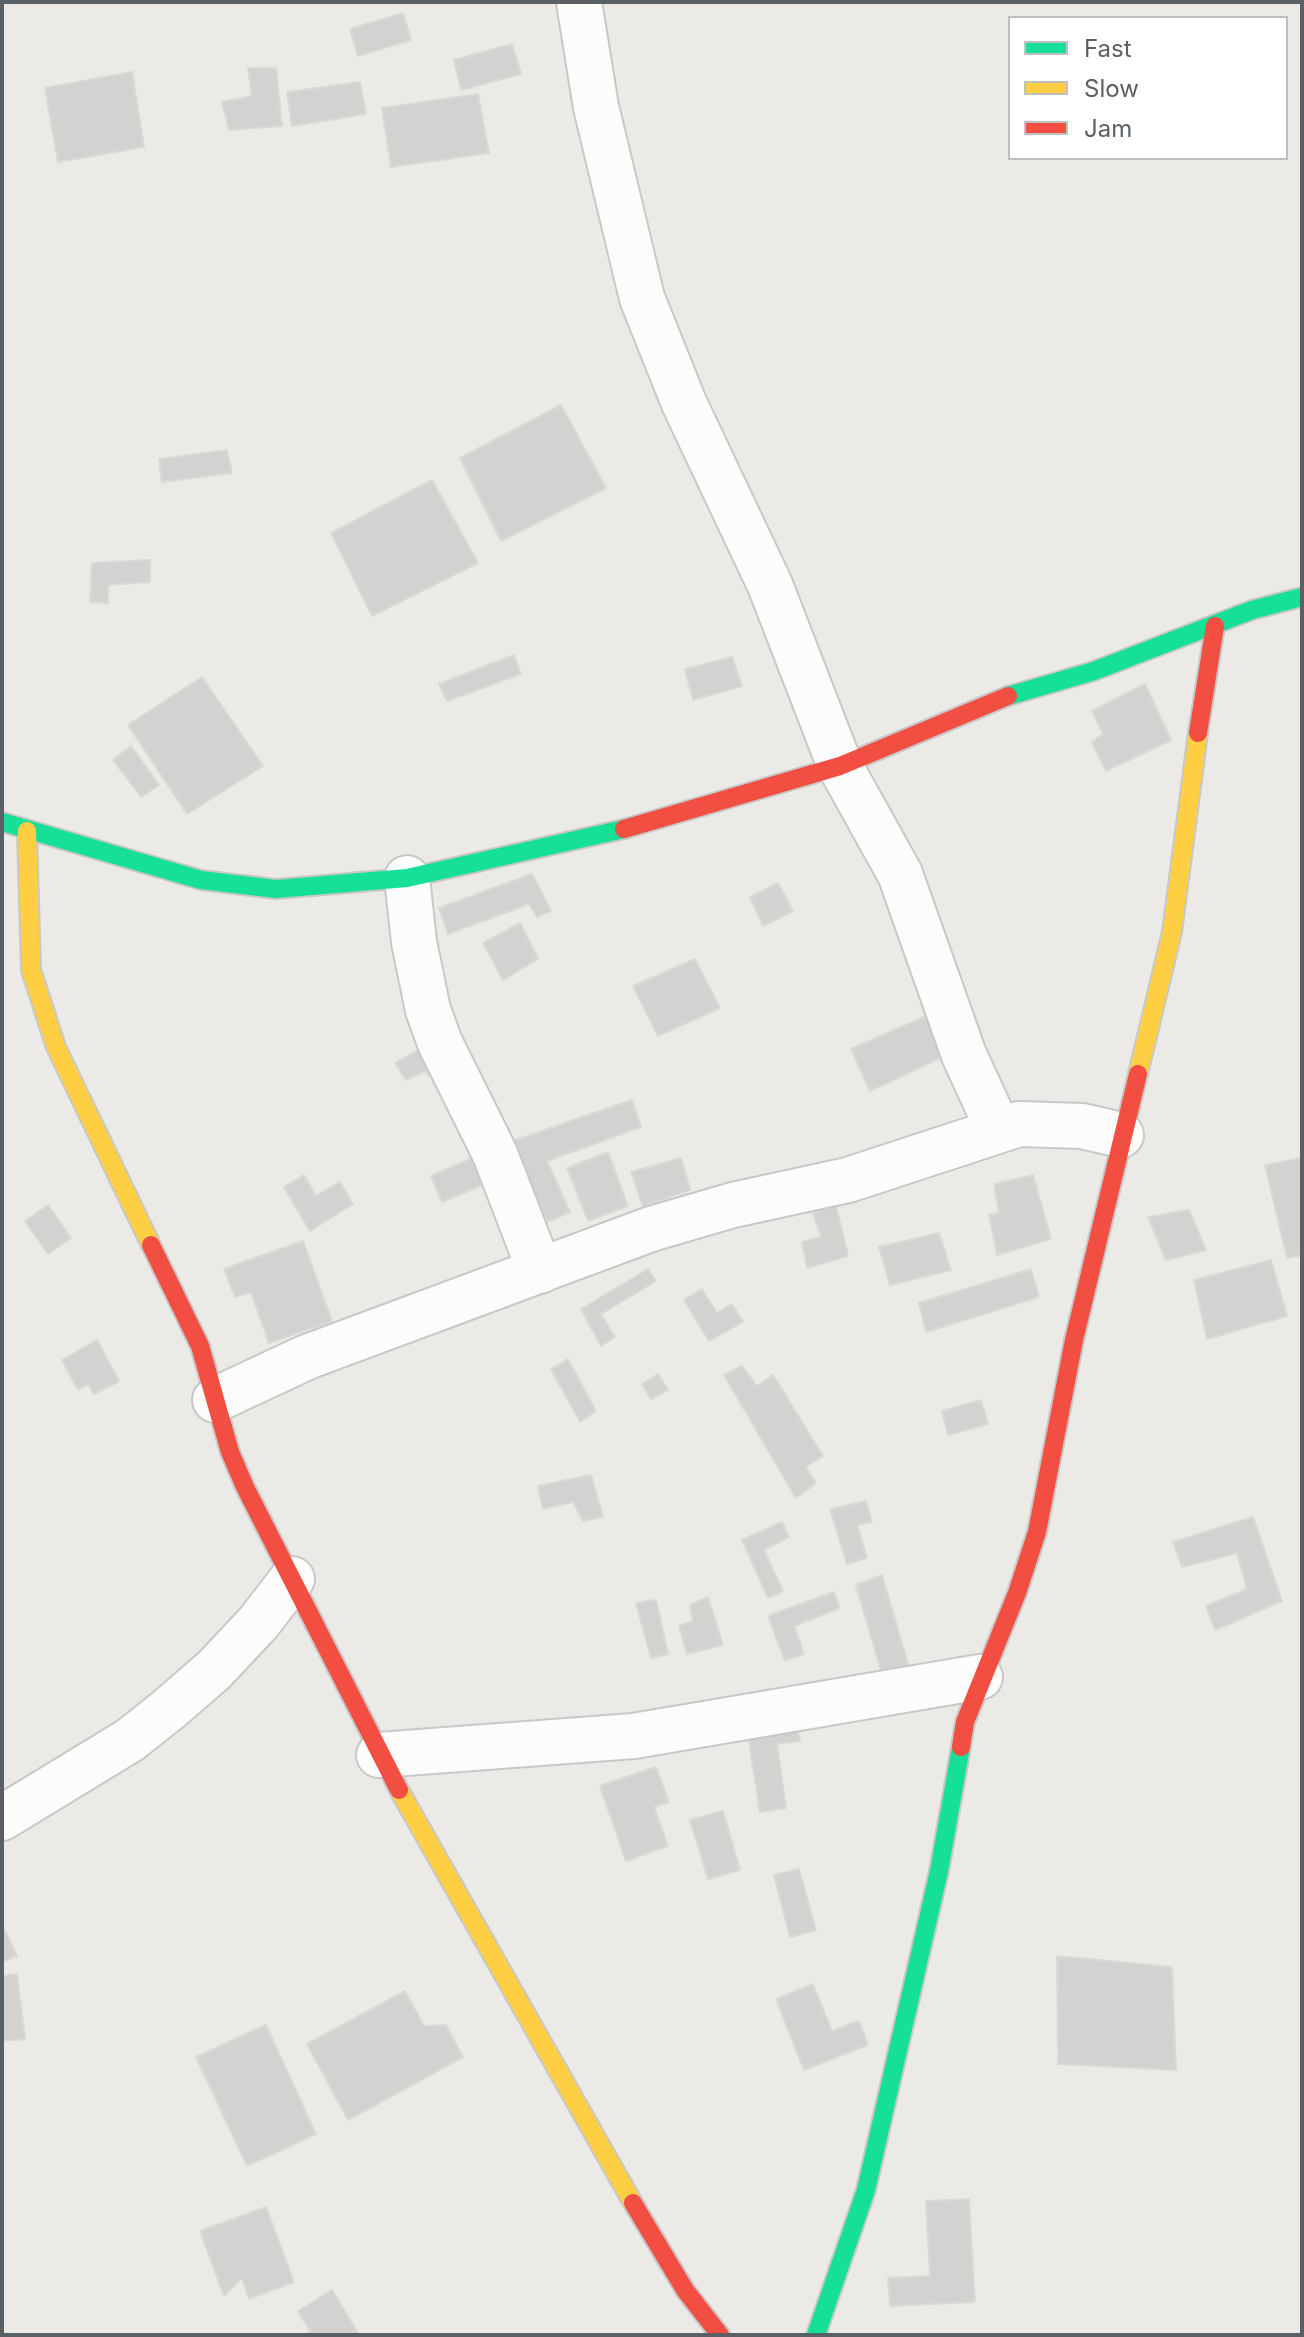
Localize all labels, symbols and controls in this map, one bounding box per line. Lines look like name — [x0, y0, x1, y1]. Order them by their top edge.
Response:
legend — [1008, 16, 1288, 160]
text: Fast — [1084, 34, 1132, 63]
text: Slow — [1084, 74, 1139, 103]
text: Jam — [1084, 114, 1132, 143]

